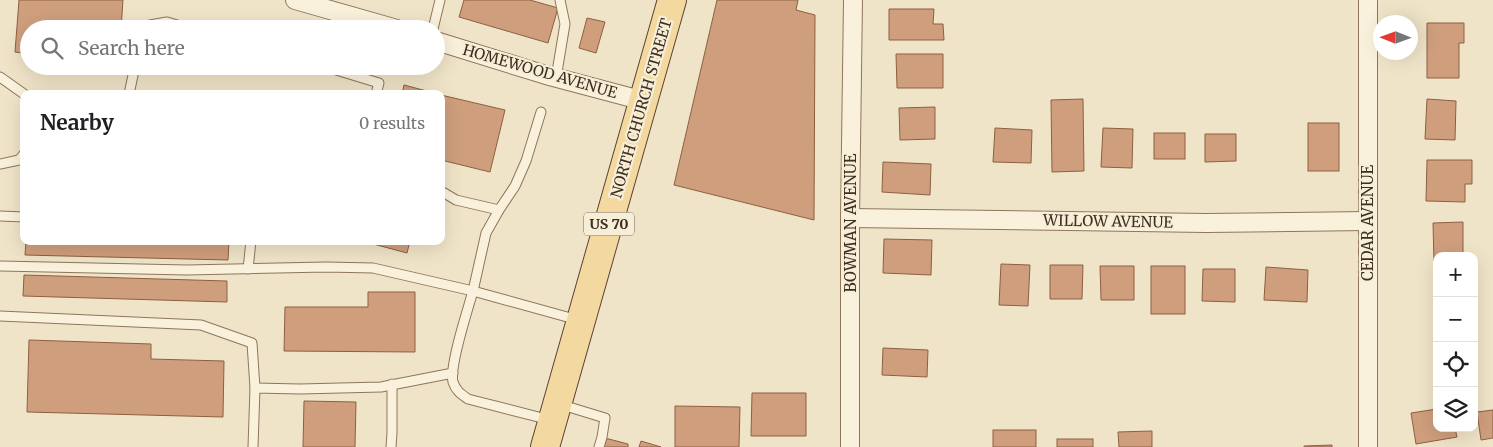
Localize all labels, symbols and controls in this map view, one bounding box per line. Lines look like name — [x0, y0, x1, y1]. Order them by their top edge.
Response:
street label: NORTH CHURCH STREET — [606, 15, 676, 200]
north arrow — [1373, 15, 1418, 60]
search box — [20, 20, 445, 75]
icon: search — [38, 34, 66, 62]
text: Search here — [78, 36, 185, 60]
street label: HOMEWOOD AVENUE — [461, 40, 620, 102]
text: Nearby — [40, 109, 114, 136]
text: 0 results — [359, 113, 425, 133]
street label: BOWMAN AVENUE — [841, 153, 860, 292]
street label: CEDAR AVENUE — [1358, 164, 1377, 281]
street label: WILLOW AVENUE — [1042, 210, 1174, 232]
road number: US 70 — [584, 212, 634, 235]
map controls — [1433, 252, 1478, 432]
button: + — [1433, 252, 1478, 297]
button: − — [1433, 297, 1478, 342]
button: locate — [1433, 342, 1478, 387]
button: layers — [1433, 387, 1478, 432]

